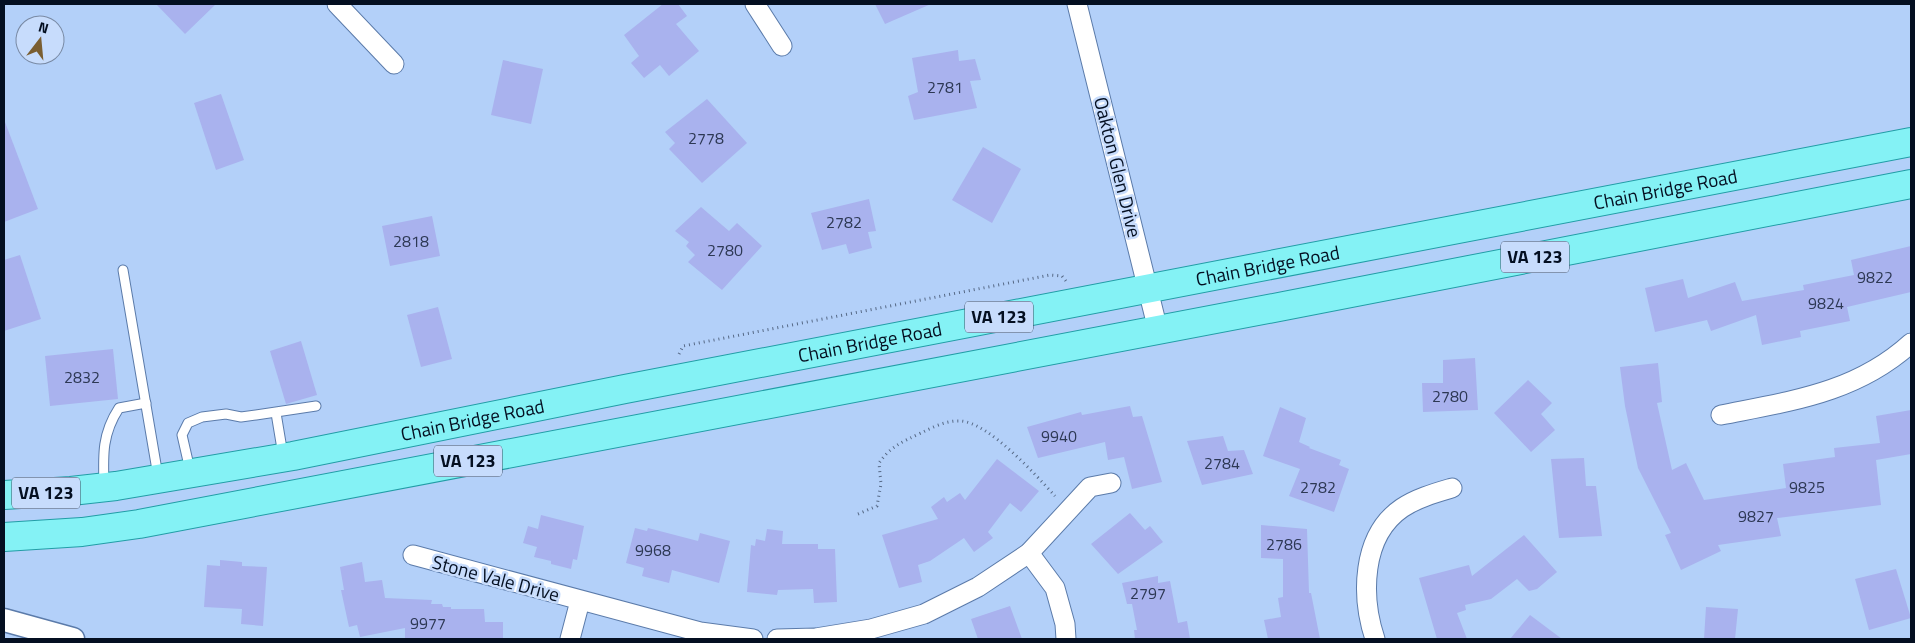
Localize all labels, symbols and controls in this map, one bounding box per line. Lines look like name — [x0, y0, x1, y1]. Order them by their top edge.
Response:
north arrow — [15, 15, 65, 65]
text: N — [36, 16, 51, 38]
house number: 2781 — [927, 75, 963, 99]
street label: Oakton Glen Drive — [1087, 94, 1150, 240]
house number: 2778 — [688, 126, 724, 150]
street label: Chain Bridge Road — [1591, 161, 1740, 217]
house number: 2782 — [826, 210, 862, 234]
house number: 2818 — [393, 229, 429, 253]
street label: Chain Bridge Road — [1193, 237, 1342, 293]
house number: 2780 — [707, 238, 743, 262]
road number: VA 123 — [1501, 242, 1569, 272]
house number: 9822 — [1857, 265, 1893, 289]
house number: 9824 — [1808, 291, 1844, 315]
road number: VA 123 — [965, 302, 1033, 332]
street label: Chain Bridge Road — [795, 313, 944, 369]
house number: 2832 — [64, 365, 100, 389]
house number: 2780 — [1432, 384, 1468, 408]
street label: Chain Bridge Road — [398, 391, 547, 448]
house number: 9940 — [1041, 424, 1077, 448]
road number: VA 123 — [434, 446, 502, 476]
house number: 2784 — [1204, 451, 1240, 475]
house number: 2782 — [1300, 475, 1336, 499]
house number: 9825 — [1789, 475, 1825, 499]
road number: VA 123 — [12, 478, 80, 508]
house number: 9827 — [1738, 504, 1774, 528]
house number: 2786 — [1266, 532, 1302, 556]
house number: 9968 — [635, 538, 671, 562]
street label: Stone Vale Drive — [429, 547, 563, 608]
house number: 2797 — [1130, 581, 1166, 605]
house number: 9977 — [410, 611, 446, 635]

